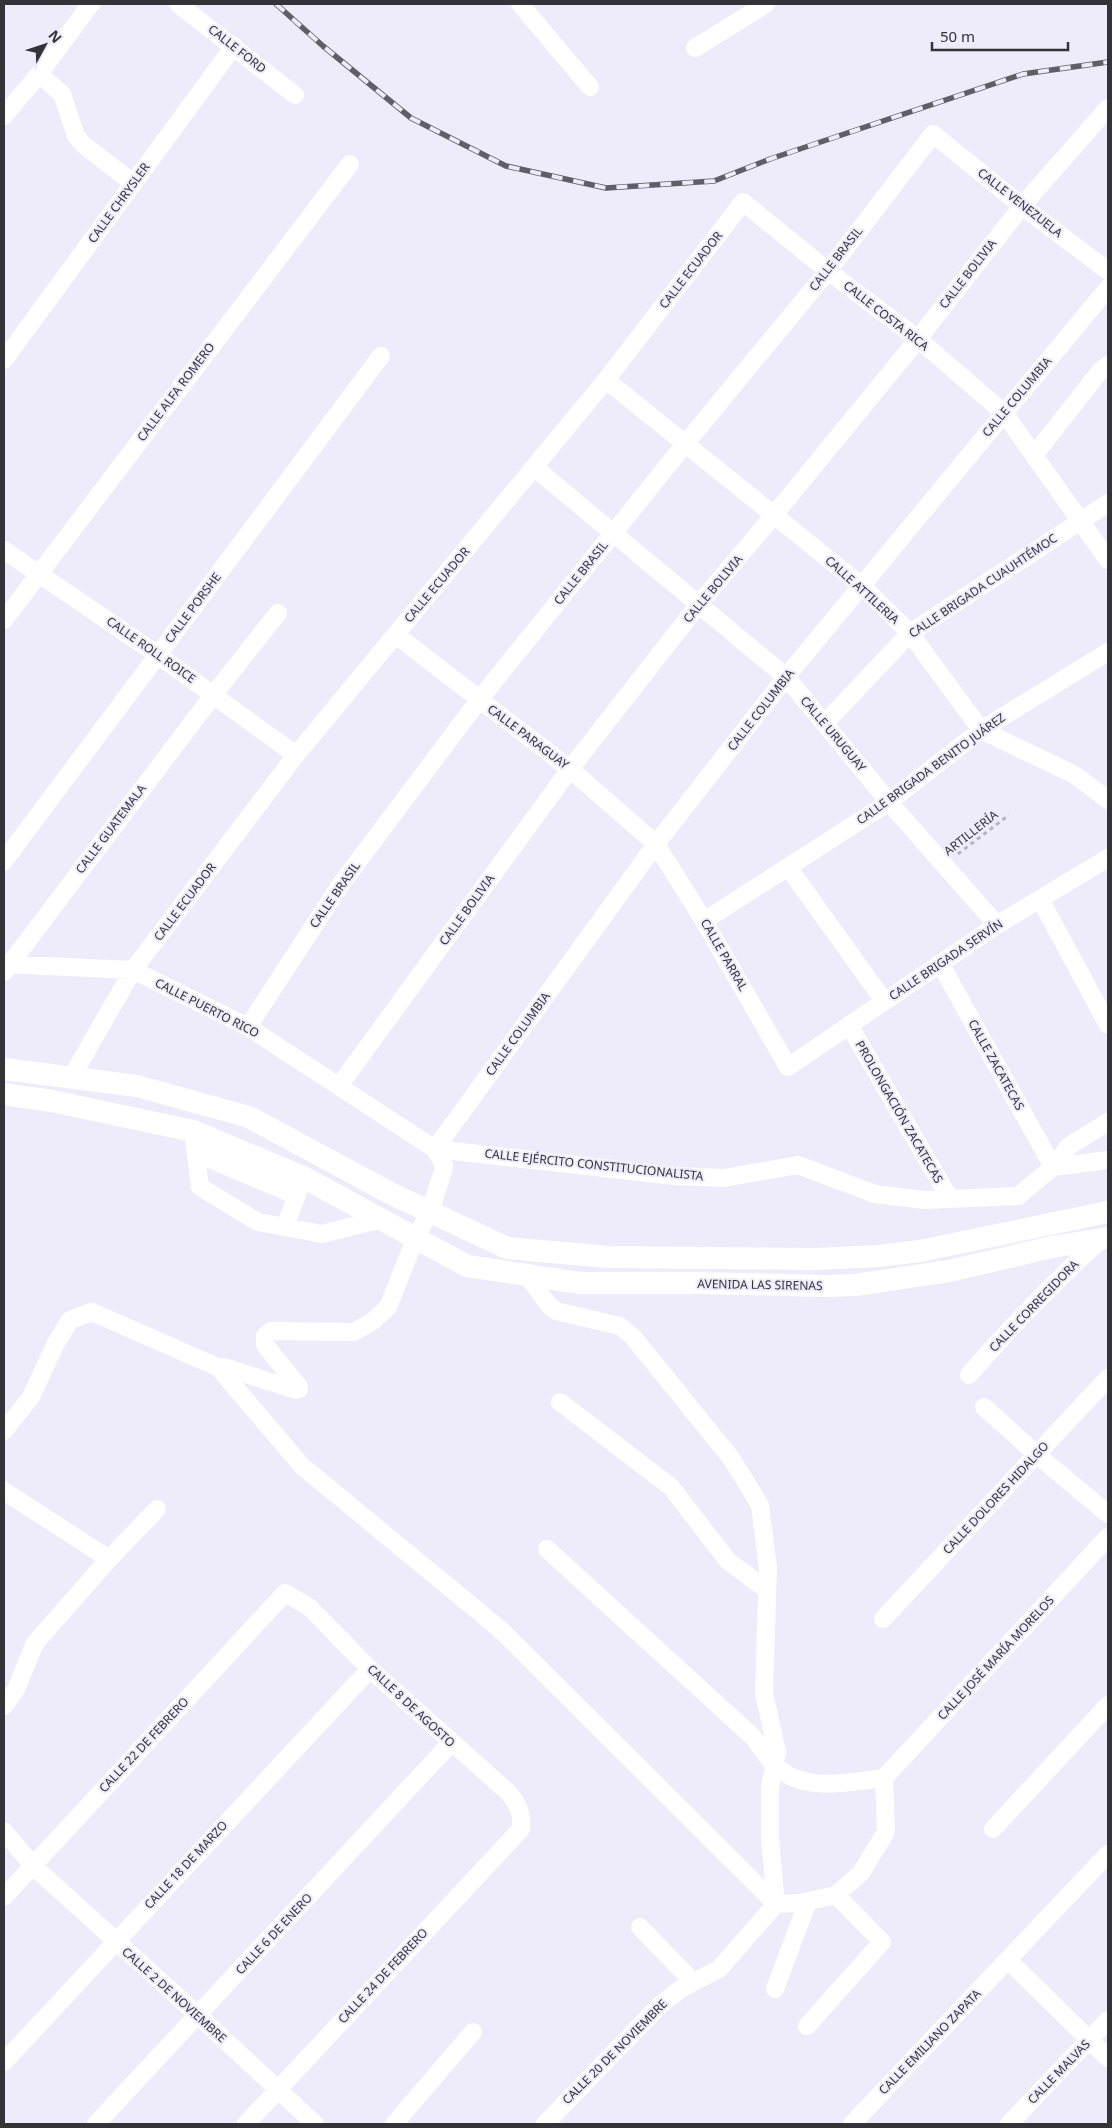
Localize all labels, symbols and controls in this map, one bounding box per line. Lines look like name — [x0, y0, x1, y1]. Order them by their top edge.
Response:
north arrow — [20, 20, 70, 70]
scale bar — [932, 20, 1068, 52]
street label: CALLE FORD — [205, 21, 270, 77]
text: N — [44, 26, 66, 47]
text: 50 m — [940, 26, 975, 46]
street label: CALLE CHRYSLER — [84, 159, 154, 246]
street label: CALLE VENEZUELA — [974, 164, 1067, 241]
street label: CALLE BRASIL — [805, 223, 866, 294]
street label: CALLE ECUADOR — [655, 227, 727, 312]
street label: CALLE BOLIVIA — [935, 235, 1000, 312]
street label: CALLE COSTA RICA — [840, 277, 933, 355]
street label: CALLE ALFA ROMERO — [133, 339, 218, 445]
street label: CALLE COLUMBIA — [978, 353, 1055, 440]
street label: CALLE BRIGADA CUAUHTÉMOC — [905, 529, 1061, 642]
street label: CALLE BRASIL — [550, 537, 612, 608]
street label: CALLE ECUADOR — [400, 543, 474, 626]
street label: CALLE BOLIVIA — [679, 551, 746, 626]
street label: CALLE ATTILERIA — [822, 552, 903, 628]
street label: CALLE PORSHE — [161, 569, 225, 646]
street label: CALLE ROLL ROICE — [103, 612, 199, 687]
street label: CALLE COLUMBIA — [723, 665, 798, 754]
street label: CALLE URUGUAY — [797, 692, 870, 775]
street label: CALLE PARAGUAY — [484, 700, 573, 773]
street label: CALLE BRIGADA BENITO JUÁREZ — [853, 709, 1009, 828]
street label: CALLE GUATEMALA — [71, 780, 150, 877]
street label: ARTILLERÍA — [940, 806, 1002, 859]
street label: CALLE BRASIL — [305, 858, 364, 931]
street label: CALLE ECUADOR — [150, 859, 220, 944]
street label: CALLE BOLIVIA — [435, 870, 498, 949]
street label: CALLE PARRAL — [697, 915, 752, 994]
street label: CALLE BRIGADA SERVÍN — [886, 915, 1006, 1004]
street label: CALLE PUERTO RICO — [152, 974, 262, 1041]
street label: CALLE COLUMBIA — [481, 988, 554, 1079]
street label: CALLE ZACATECAS — [964, 1016, 1029, 1114]
street label: PROLONGACIÓN ZACATECAS — [852, 1037, 947, 1186]
street label: CALLE EJÉRCITO CONSTITUCIONALISTA — [484, 1145, 705, 1184]
street label: CALLE CORREGIDORA — [985, 1256, 1082, 1355]
street label: AVENIDA LAS SIRENAS — [697, 1275, 823, 1294]
street label: CALLE DOLORES HIDALGO — [939, 1438, 1052, 1558]
street label: CALLE JOSÉ MARÍA MORELOS — [934, 1592, 1058, 1723]
street label: CALLE 8 DE AGOSTO — [364, 1661, 459, 1751]
street label: CALLE 22 DE FEBRERO — [95, 1693, 192, 1796]
street label: CALLE 18 DE MARZO — [140, 1817, 231, 1913]
street label: CALLE 6 DE ENERO — [231, 1889, 316, 1978]
street label: CALLE 24 DE FEBRERO — [334, 1924, 431, 2027]
street label: CALLE 2 DE NOVIEMBRE — [118, 1943, 230, 2046]
street label: CALLE EMILIANO ZAPATA — [875, 1985, 985, 2098]
street label: CALLE 20 DE NOVIEMBRE — [558, 1995, 671, 2108]
street label: CALLE MALVAS — [1024, 2036, 1094, 2107]

